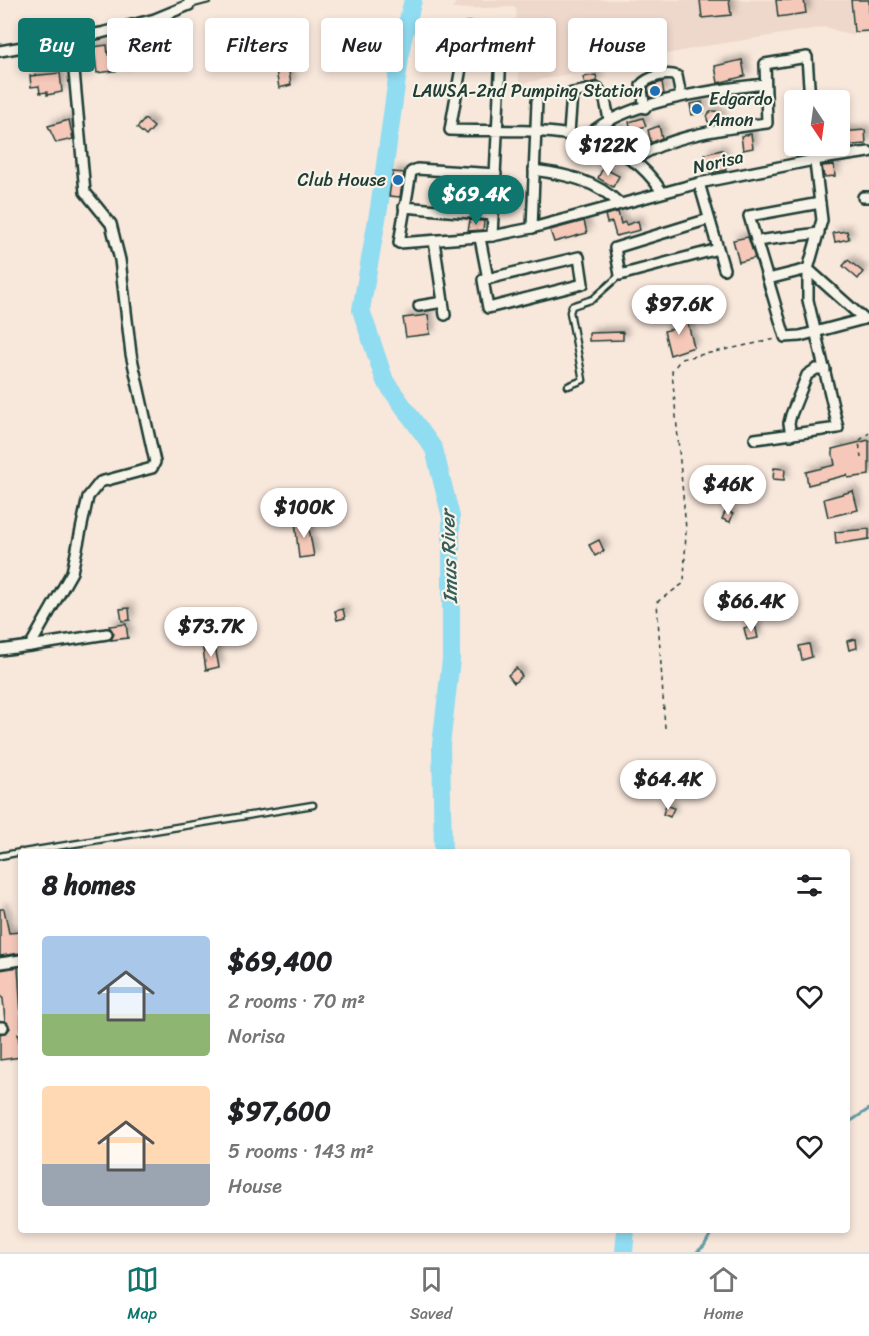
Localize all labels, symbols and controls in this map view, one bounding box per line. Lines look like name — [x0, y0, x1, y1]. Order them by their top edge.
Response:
chip: Buy — [18, 18, 95, 72]
chip: Rent — [107, 18, 193, 72]
chip: Filters — [205, 18, 309, 72]
chip: New — [321, 18, 403, 72]
chip: Apartment — [415, 18, 556, 72]
chip: House — [568, 18, 667, 72]
place label: LAWSA-2nd Pumping Station — [413, 75, 643, 107]
place label: Edgardo Amon — [708, 83, 773, 136]
marker: LAWSA-2nd Pumping Station — [648, 84, 662, 98]
north arrow — [784, 90, 850, 156]
map controls — [784, 90, 850, 156]
marker: Edgardo Amon — [690, 102, 704, 116]
pin: $122K — [566, 126, 650, 177]
text: $122K — [579, 128, 637, 163]
street label: Norisa — [689, 141, 747, 183]
place label: Club House — [298, 164, 386, 196]
marker: Club House — [391, 173, 405, 187]
pin: $69.4K — [427, 175, 525, 226]
text: $69.4K — [442, 177, 510, 212]
pin: $97.6K — [630, 285, 728, 336]
text: $97.6K — [646, 287, 712, 322]
pin: $46K — [692, 465, 764, 516]
text: $46K — [703, 467, 753, 502]
pin: $100K — [262, 488, 346, 539]
text: $100K — [274, 490, 334, 525]
water label: Imus River — [430, 506, 468, 605]
pin: $66.4K — [702, 582, 800, 633]
text: $66.4K — [718, 584, 784, 619]
pin: $73.7K — [162, 607, 260, 658]
text: $73.7K — [178, 609, 244, 644]
pin: $64.4K — [619, 760, 717, 811]
text: $64.4K — [634, 762, 702, 797]
text: 8 homes — [42, 862, 135, 908]
icon: filters — [793, 869, 826, 902]
text: $69,400 — [228, 938, 332, 984]
icon: home — [90, 960, 162, 1032]
icon: heart — [793, 980, 826, 1013]
text: 2 rooms · 70 m² — [228, 984, 365, 1019]
text: Norisa — [228, 1019, 285, 1054]
text: $97,600 — [228, 1088, 331, 1134]
icon: home — [90, 1110, 162, 1182]
icon: heart — [793, 1130, 826, 1163]
text: 5 rooms · 143 m² — [228, 1134, 374, 1169]
text: House — [228, 1169, 282, 1204]
tab: Map — [126, 1263, 159, 1328]
tab: Saved — [410, 1263, 452, 1328]
tab: Home — [703, 1263, 743, 1328]

